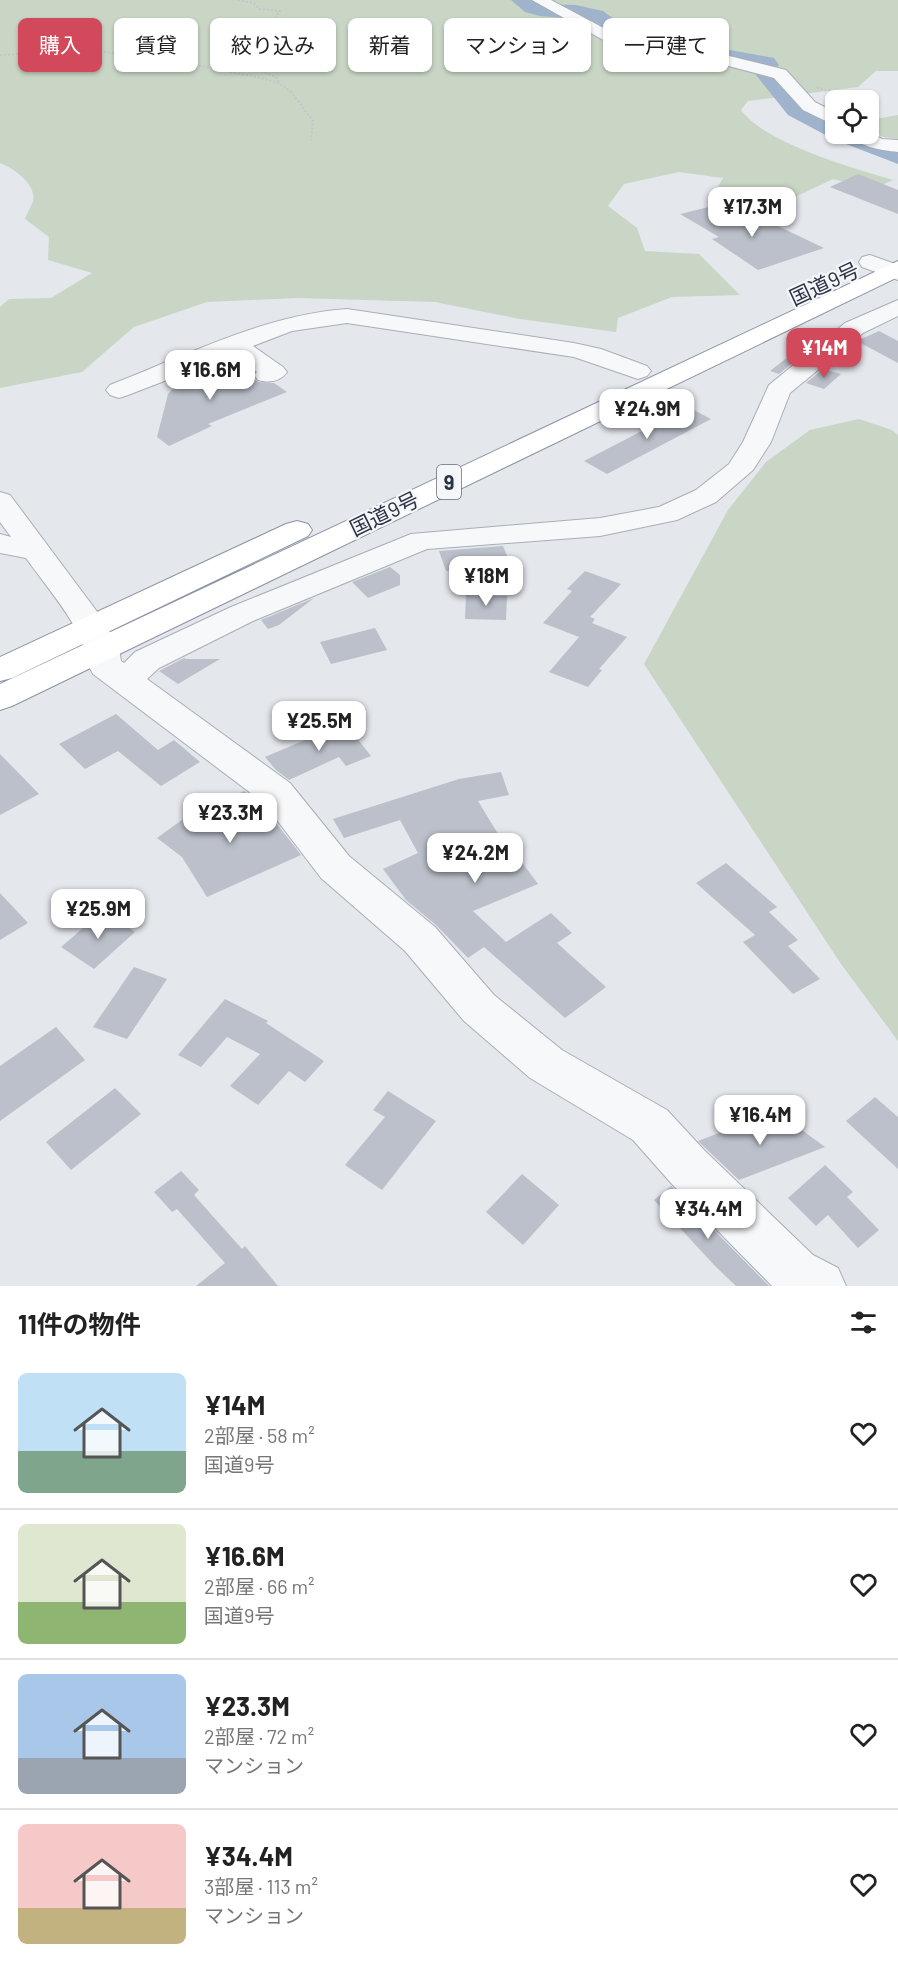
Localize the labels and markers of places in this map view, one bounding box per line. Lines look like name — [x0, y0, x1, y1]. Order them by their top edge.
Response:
pin: ¥17.3M — [703, 187, 801, 238]
pin: ¥14M — [788, 328, 860, 379]
pin: ¥16.6M — [161, 350, 259, 401]
pin: ¥24.9M — [598, 389, 696, 440]
pin: ¥18M — [450, 556, 522, 607]
pin: ¥25.5M — [270, 701, 368, 752]
pin: ¥23.3M — [181, 793, 279, 844]
pin: ¥24.2M — [426, 833, 524, 884]
pin: ¥25.9M — [49, 889, 147, 940]
pin: ¥16.4M — [711, 1095, 809, 1146]
pin: ¥34.4M — [659, 1189, 757, 1240]

